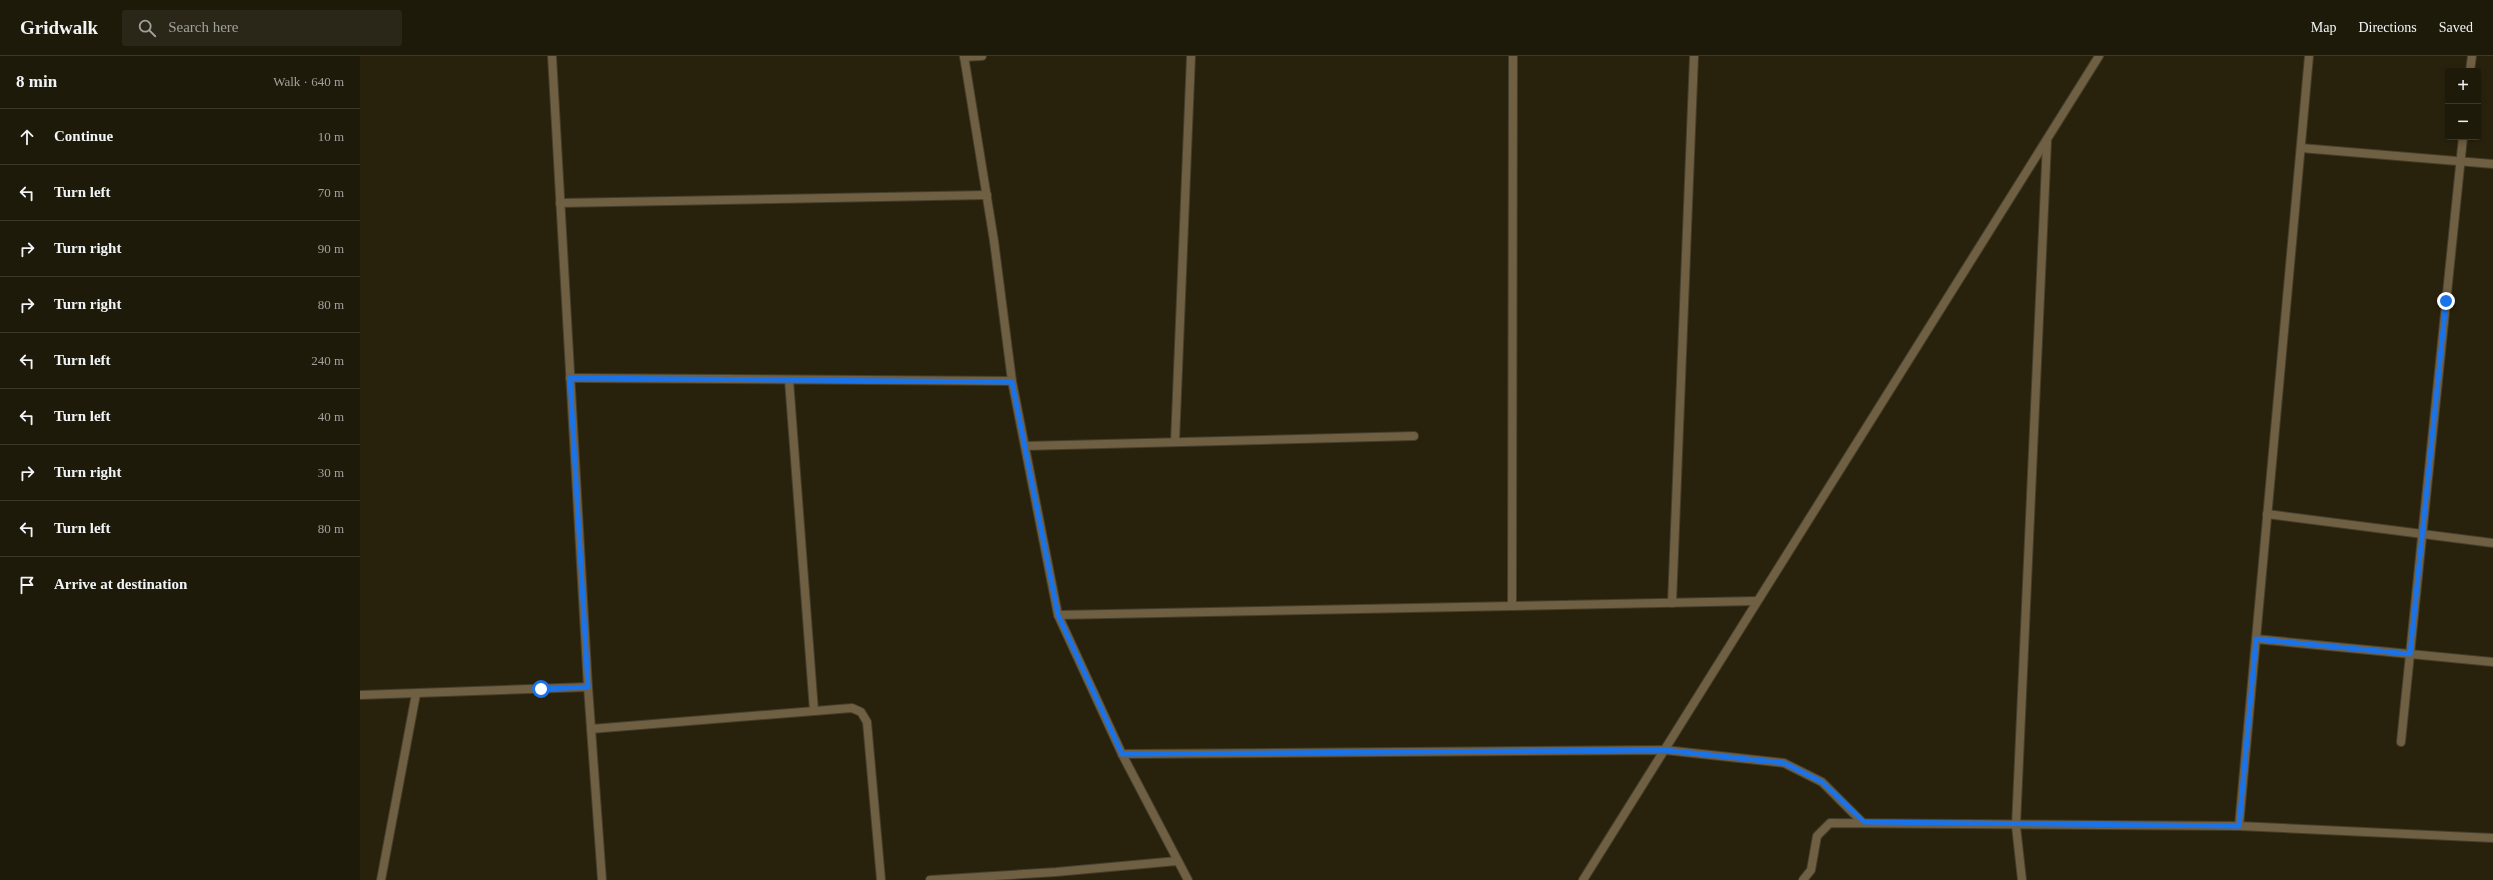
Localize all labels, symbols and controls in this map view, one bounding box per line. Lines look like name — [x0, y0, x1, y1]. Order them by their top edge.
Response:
search box — [122, 10, 402, 46]
text: Gridwalk — [20, 17, 98, 38]
icon: search — [136, 17, 158, 39]
text: Search here — [168, 19, 239, 35]
text: Map — [2311, 20, 2336, 35]
text: Directions — [2358, 20, 2417, 35]
text: Saved — [2439, 20, 2473, 35]
map controls — [2445, 68, 2481, 140]
button: + — [2445, 68, 2481, 104]
text: 8 min — [16, 72, 57, 91]
text: Walk · 640 m — [273, 74, 344, 89]
button: − — [2445, 104, 2481, 140]
icon: ahead — [16, 126, 38, 148]
text: Continue — [54, 128, 113, 144]
text: 10 m — [318, 129, 344, 144]
icon: left — [16, 182, 38, 204]
text: Turn left — [54, 184, 111, 200]
text: 70 m — [318, 185, 344, 200]
icon: right — [16, 238, 38, 260]
text: Turn right — [54, 240, 121, 256]
text: 90 m — [318, 241, 344, 256]
route end — [2437, 292, 2455, 310]
icon: right — [16, 294, 38, 316]
text: Turn right — [54, 296, 121, 312]
text: 80 m — [318, 297, 344, 312]
icon: left — [16, 350, 38, 372]
text: Turn left — [54, 352, 111, 368]
text: 240 m — [311, 353, 344, 368]
icon: left — [16, 406, 38, 428]
text: Turn left — [54, 408, 111, 424]
text: 40 m — [318, 409, 344, 424]
icon: right — [16, 462, 38, 484]
text: Turn right — [54, 464, 121, 480]
text: 30 m — [318, 465, 344, 480]
icon: left — [16, 518, 38, 540]
text: Turn left — [54, 520, 111, 536]
text: 80 m — [318, 521, 344, 536]
icon: arrive — [16, 574, 38, 596]
text: Arrive at destination — [54, 576, 187, 592]
route start — [532, 680, 550, 698]

